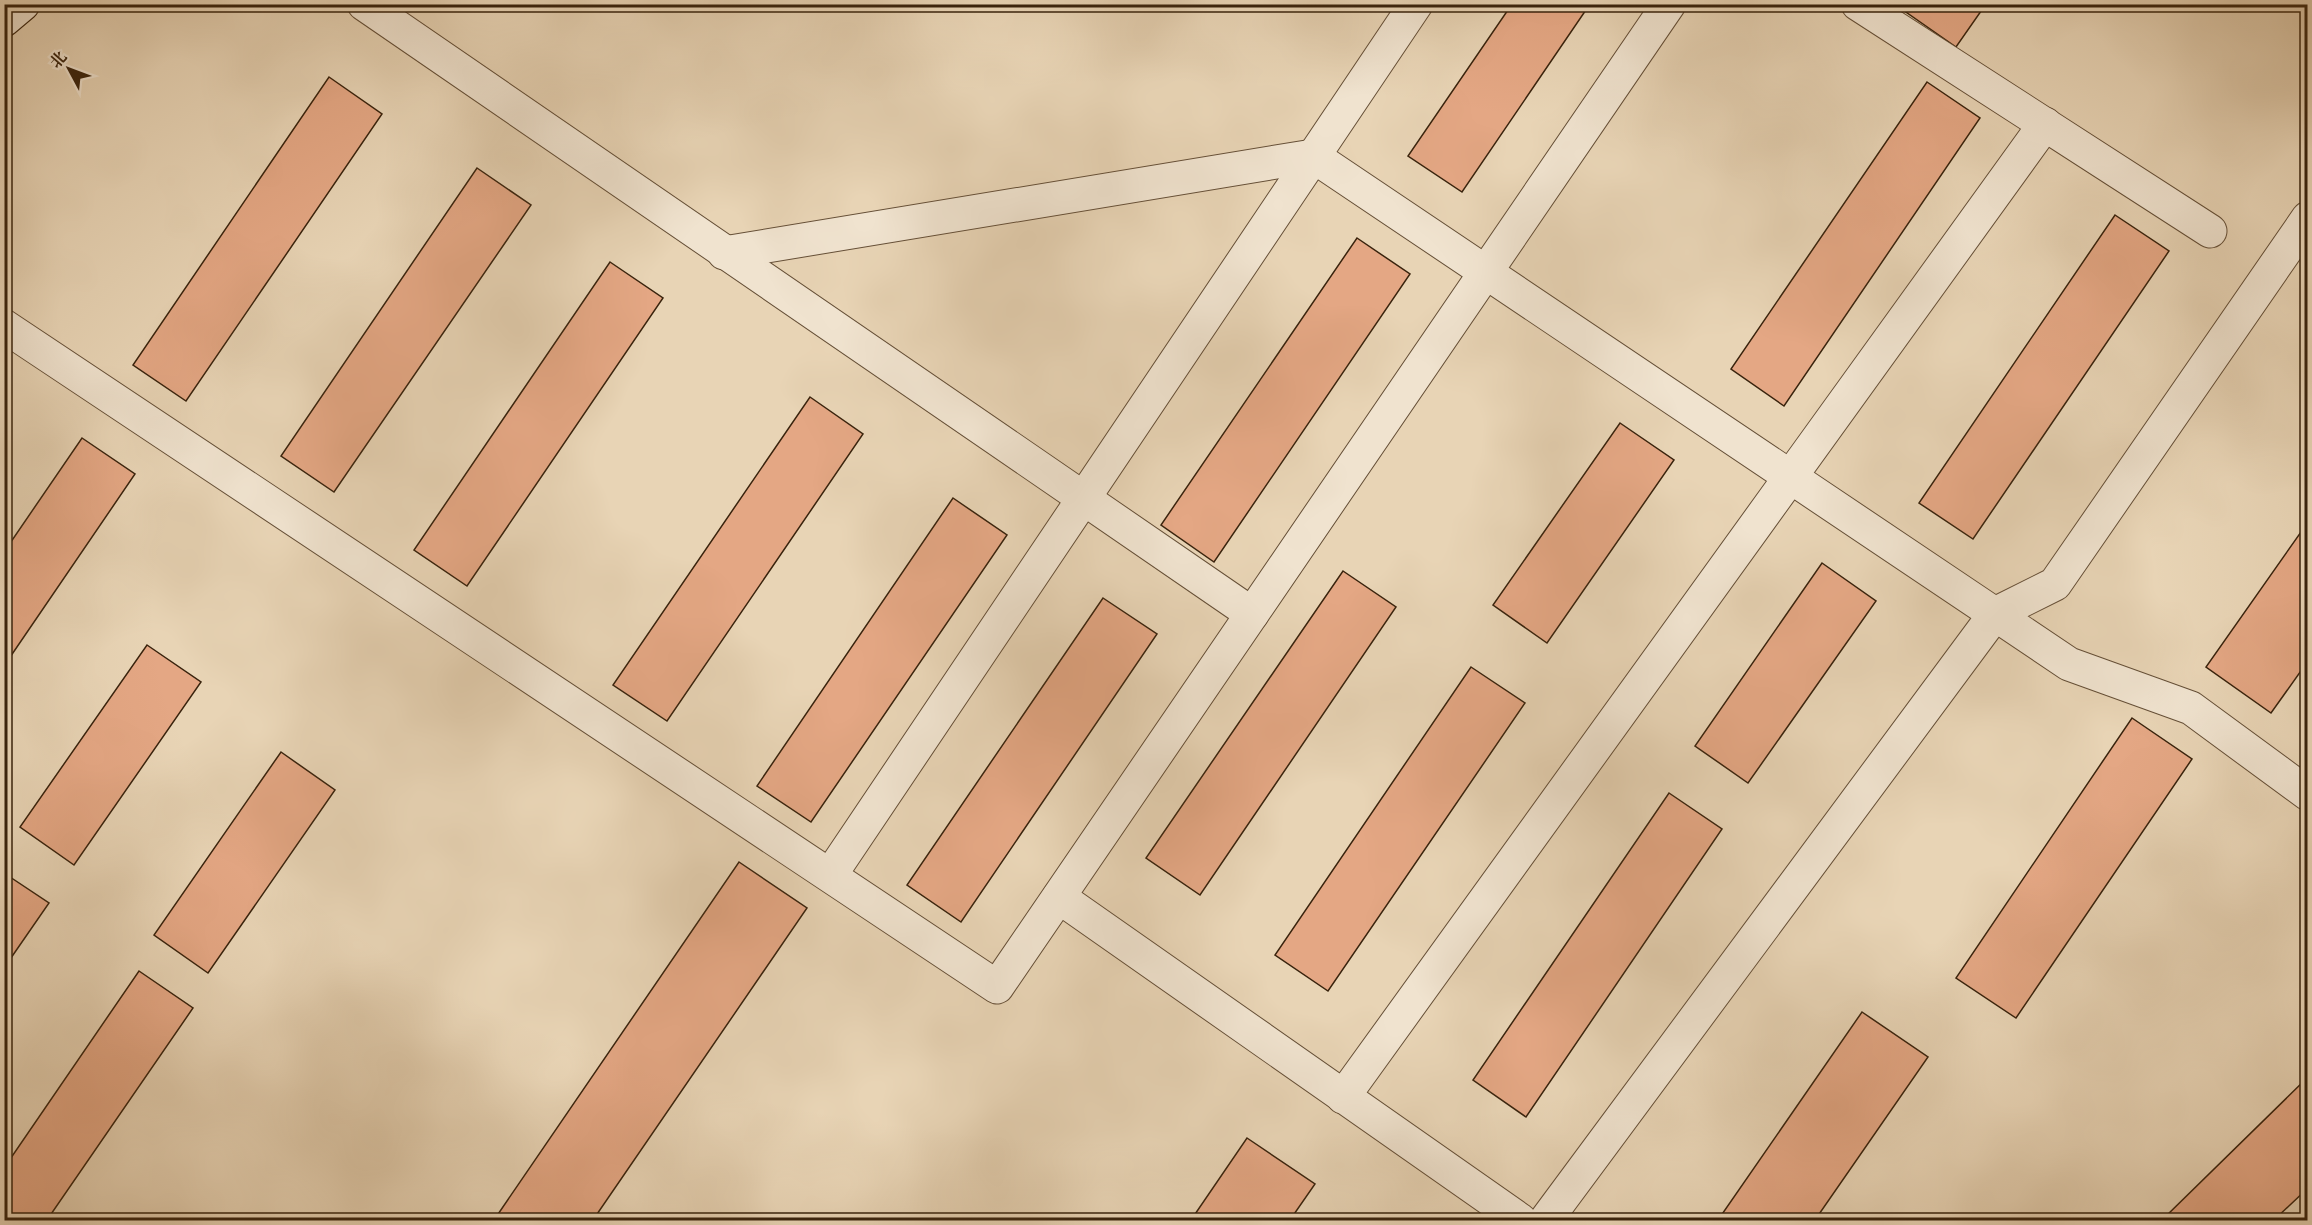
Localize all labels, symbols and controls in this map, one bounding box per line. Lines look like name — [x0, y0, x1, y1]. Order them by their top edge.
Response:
north arrow — [39, 39, 99, 99]
text: 北 — [46, 47, 71, 72]

